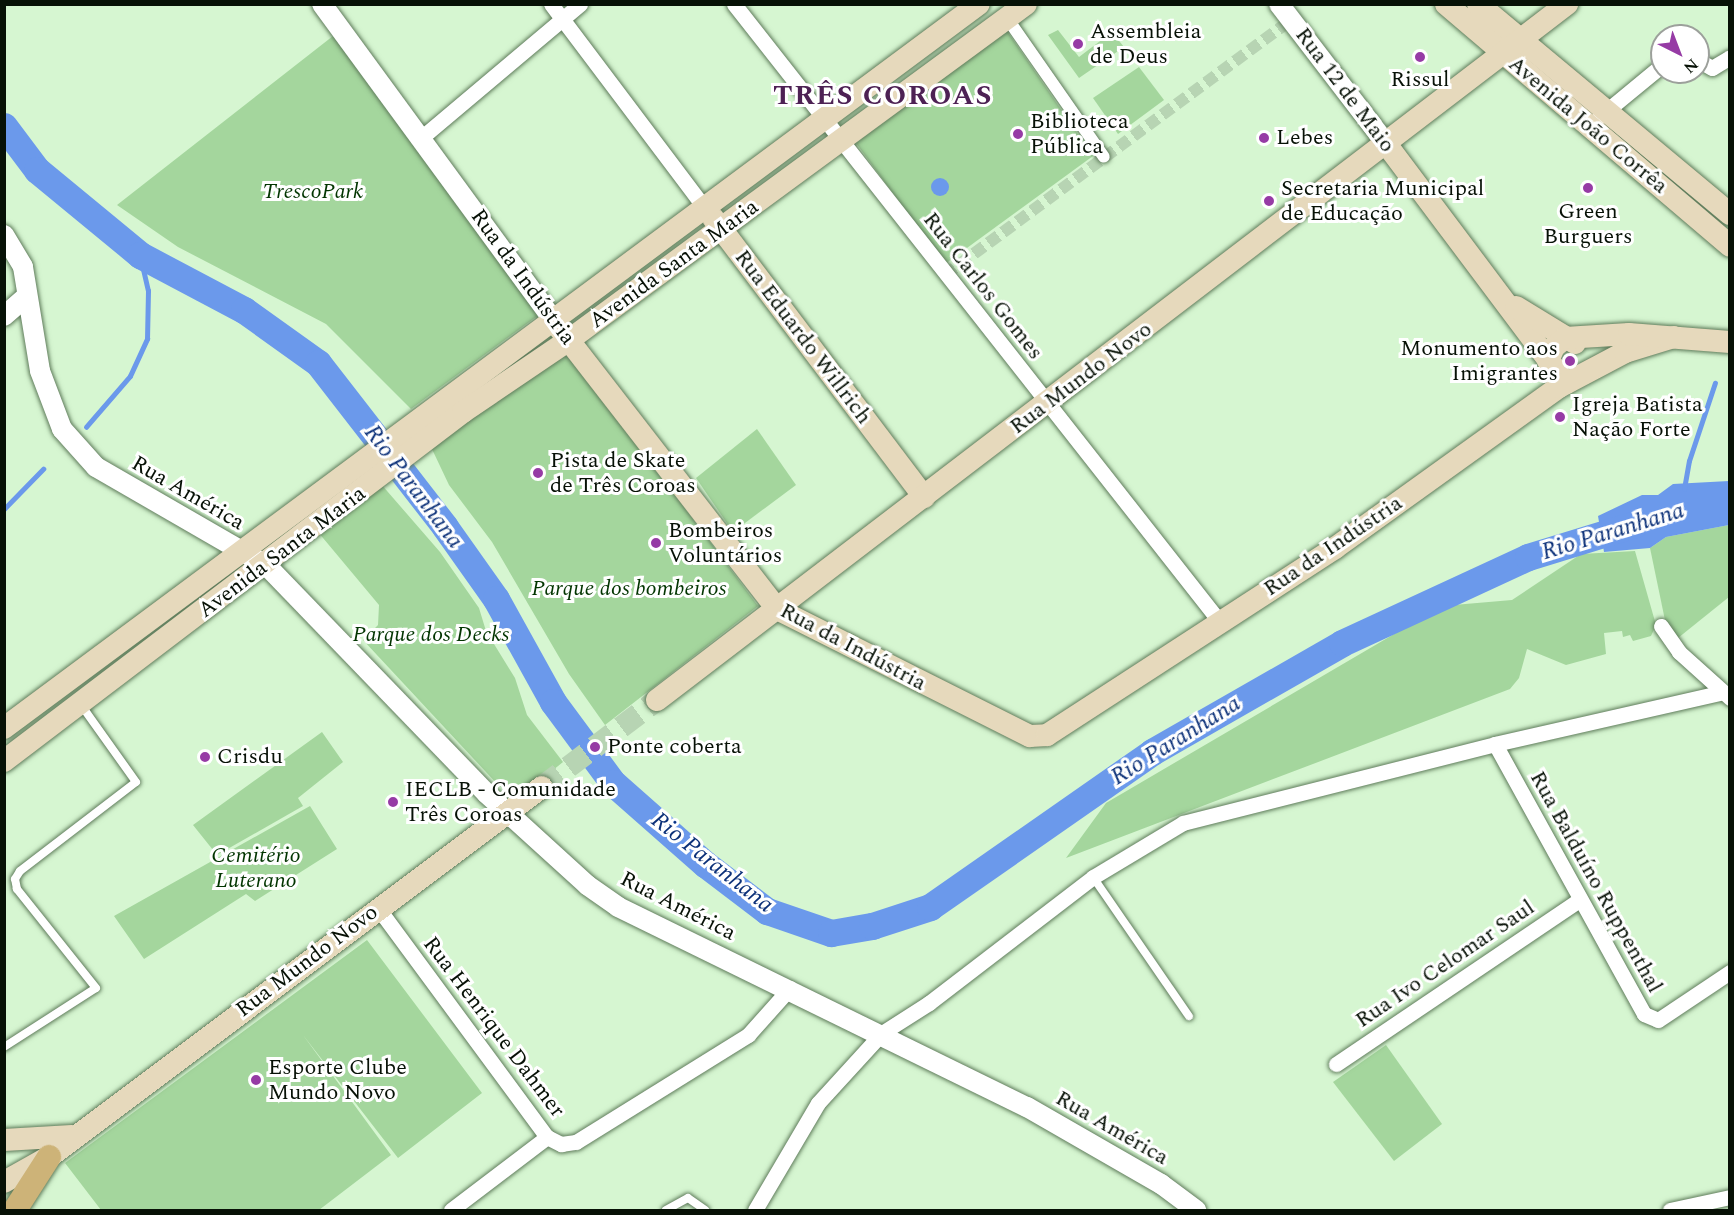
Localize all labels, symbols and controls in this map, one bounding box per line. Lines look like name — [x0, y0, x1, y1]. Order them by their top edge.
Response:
place label: Assembleia de Deus — [1090, 18, 1201, 70]
street label: Rua 12 de Maio — [1289, 22, 1401, 158]
north arrow — [1650, 24, 1710, 84]
marker: Assembleia de Deus — [1071, 37, 1085, 51]
marker: Rissul — [1413, 50, 1427, 64]
street label: Avenida João Corrêa — [1503, 51, 1673, 199]
text: N — [1678, 53, 1704, 79]
place label: Rissul — [1390, 67, 1450, 93]
district label: TRÊS COROAS — [773, 79, 993, 113]
place label: Biblioteca Pública — [1030, 108, 1129, 160]
place label: Lebes — [1276, 125, 1333, 151]
marker: Biblioteca Pública — [1011, 127, 1025, 141]
marker: Lebes — [1257, 131, 1271, 145]
place label: Secretaria Municipal de Educação — [1281, 175, 1484, 226]
park label: TrescoPark — [263, 179, 363, 205]
marker: Green Burguers — [1581, 181, 1595, 195]
street label: Avenida Santa Maria — [584, 194, 764, 334]
marker: Secretaria Municipal de Educação — [1262, 194, 1276, 208]
place label: Green Burguers — [1544, 198, 1632, 249]
street label: Rua da Indústria — [465, 204, 581, 350]
street label: Rua Carlos Gomes — [917, 207, 1049, 365]
street label: Rua Eduardo Willrich — [729, 245, 877, 429]
street label: Rua Mundo Novo — [1005, 316, 1157, 440]
place label: Monumento aos Imigrantes — [1400, 335, 1558, 386]
marker: Monumento aos Imigrantes — [1563, 354, 1577, 368]
place label: Igreja Batista Nação Forte — [1572, 391, 1703, 442]
marker: Igreja Batista Nação Forte — [1553, 410, 1567, 424]
water label: Rio Paranhana — [357, 419, 469, 555]
place label: Pista de Skate de Três Coroas — [550, 447, 696, 499]
street label: Rua América — [127, 450, 249, 536]
marker: Pista de Skate de Três Coroas — [531, 466, 545, 480]
street label: Avenida Santa Maria — [193, 480, 371, 624]
street label: Rua da Indústria — [1259, 490, 1407, 602]
water label: Rio Paranhana — [1538, 497, 1688, 567]
place label: Bombeiros Voluntários — [668, 517, 782, 568]
marker: Bombeiros Voluntários — [649, 536, 663, 550]
park label: Parque dos bombeiros — [531, 576, 727, 602]
street label: Rua da Indústria — [776, 597, 930, 697]
park label: Parque dos Decks — [353, 622, 509, 648]
water label: Rio Paranhana — [1106, 690, 1246, 792]
place label: Ponte coberta — [607, 734, 742, 760]
marker: Ponte coberta — [588, 740, 602, 754]
place label: Crisdu — [217, 744, 283, 770]
marker: Crisdu — [198, 750, 212, 764]
street label: Rua Balduíno Ruppenthal — [1524, 767, 1668, 997]
place label: IECLB - Comunidade Três Coroas — [405, 776, 616, 828]
marker: IECLB - Comunidade Três Coroas — [386, 795, 400, 809]
water label: Rio Paranhana — [645, 806, 779, 920]
park label: Cemitério Luterano — [211, 842, 301, 894]
street label: Rua América — [616, 866, 740, 946]
street label: Rua Ivo Celomar Saul — [1351, 894, 1539, 1034]
street label: Rua Mundo Novo — [231, 899, 383, 1023]
street label: Rua Henrique Dahmer — [417, 931, 571, 1123]
place label: Esporte Clube Mundo Novo — [268, 1054, 407, 1106]
marker: Esporte Clube Mundo Novo — [249, 1073, 263, 1087]
street label: Rua América — [1051, 1085, 1173, 1171]

